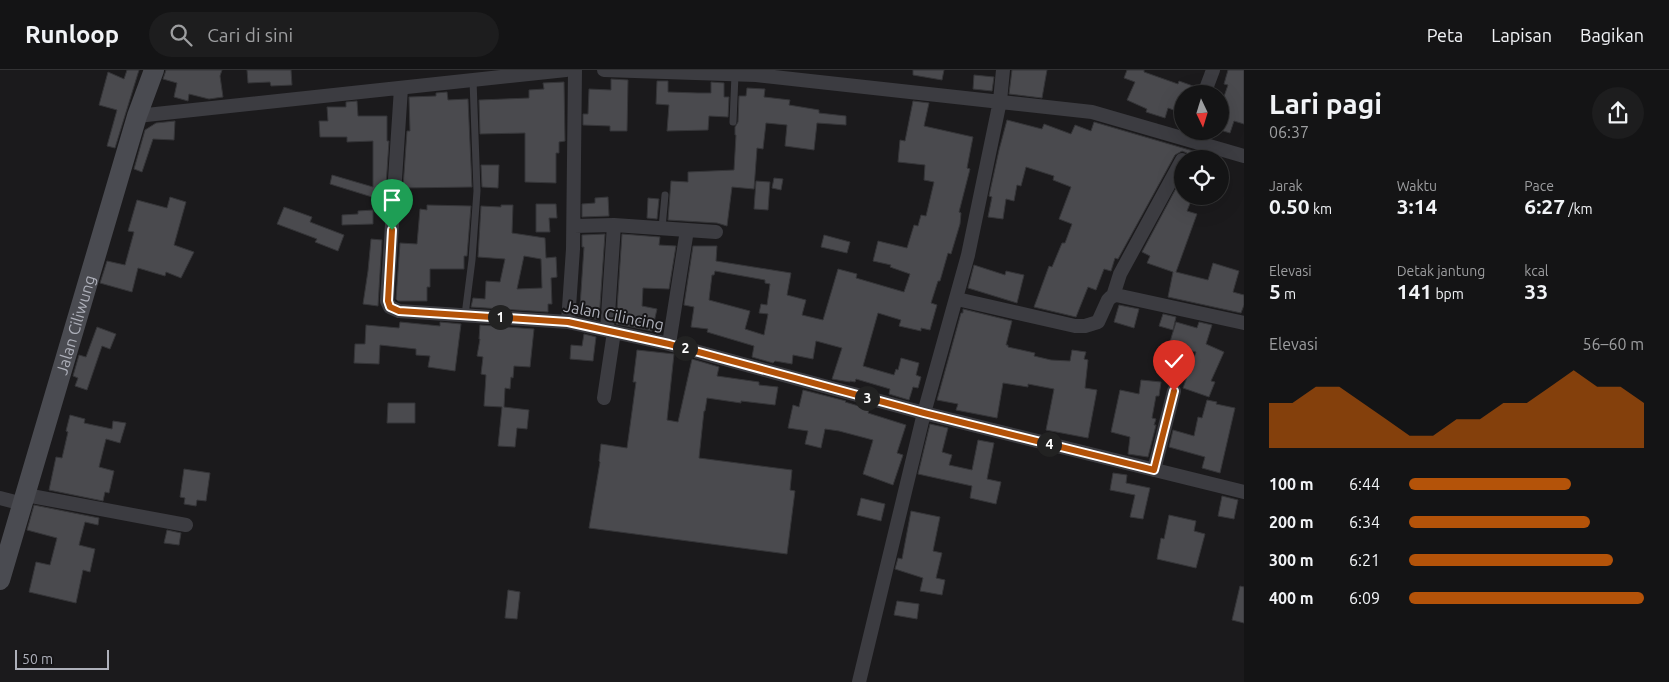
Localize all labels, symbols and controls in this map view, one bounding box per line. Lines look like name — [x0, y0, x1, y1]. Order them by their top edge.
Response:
search box — [149, 12, 499, 57]
text: Runloop — [25, 21, 119, 48]
icon: search — [167, 21, 195, 49]
text: Cari di sini — [207, 24, 293, 46]
text: Peta — [1427, 25, 1463, 45]
text: Lapisan — [1491, 25, 1552, 45]
text: Bagikan — [1580, 25, 1644, 45]
north arrow — [1174, 85, 1229, 140]
map controls — [1174, 85, 1229, 205]
button: share — [1592, 87, 1644, 139]
text: Lari pagi — [1269, 88, 1382, 119]
text: 06:37 — [1269, 123, 1309, 141]
button: locate — [1174, 150, 1229, 205]
text: Jarak — [1269, 178, 1303, 194]
text: Waktu — [1397, 178, 1437, 194]
text: Pace — [1524, 178, 1554, 194]
pin — [371, 179, 413, 230]
icon: arrive — [378, 186, 406, 214]
text: 0.50 — [1269, 194, 1310, 218]
text: 3:14 — [1397, 194, 1437, 218]
text: 6:27 — [1524, 194, 1565, 218]
text: km — [1310, 201, 1332, 217]
text: /km — [1565, 201, 1593, 217]
text: Elevasi — [1269, 263, 1312, 279]
text: Detak jantung — [1397, 263, 1485, 279]
text: kcal — [1524, 263, 1549, 279]
street label: Jalan Ciliwung — [52, 273, 99, 377]
text: 5 — [1269, 279, 1281, 303]
text: 141 — [1397, 279, 1432, 303]
text: 33 — [1524, 279, 1548, 303]
text: m — [1281, 286, 1296, 302]
text: bpm — [1432, 286, 1464, 302]
street label: Jalan Cilincing — [562, 296, 666, 334]
pin: 1 — [488, 304, 512, 330]
text: 1 — [497, 309, 504, 325]
text: Elevasi — [1269, 335, 1318, 353]
text: 56–60 m — [1582, 335, 1644, 353]
pin: 2 — [672, 336, 698, 360]
text: 2 — [682, 340, 689, 356]
pin — [1153, 340, 1195, 391]
icon: check — [1160, 347, 1188, 375]
pin: 3 — [854, 386, 880, 410]
text: 3 — [864, 390, 871, 406]
pin: 4 — [1036, 432, 1062, 456]
text: 4 — [1046, 436, 1053, 452]
text: 100 m — [1269, 475, 1314, 493]
text: 6:44 — [1349, 475, 1380, 493]
text: 200 m — [1269, 513, 1314, 531]
text: 6:34 — [1349, 513, 1380, 531]
text: 300 m — [1269, 551, 1314, 569]
text: 6:21 — [1349, 551, 1380, 569]
text: 400 m — [1269, 589, 1314, 607]
text: 6:09 — [1349, 589, 1380, 607]
scale bar — [15, 647, 109, 670]
text: 50 m — [22, 651, 53, 667]

